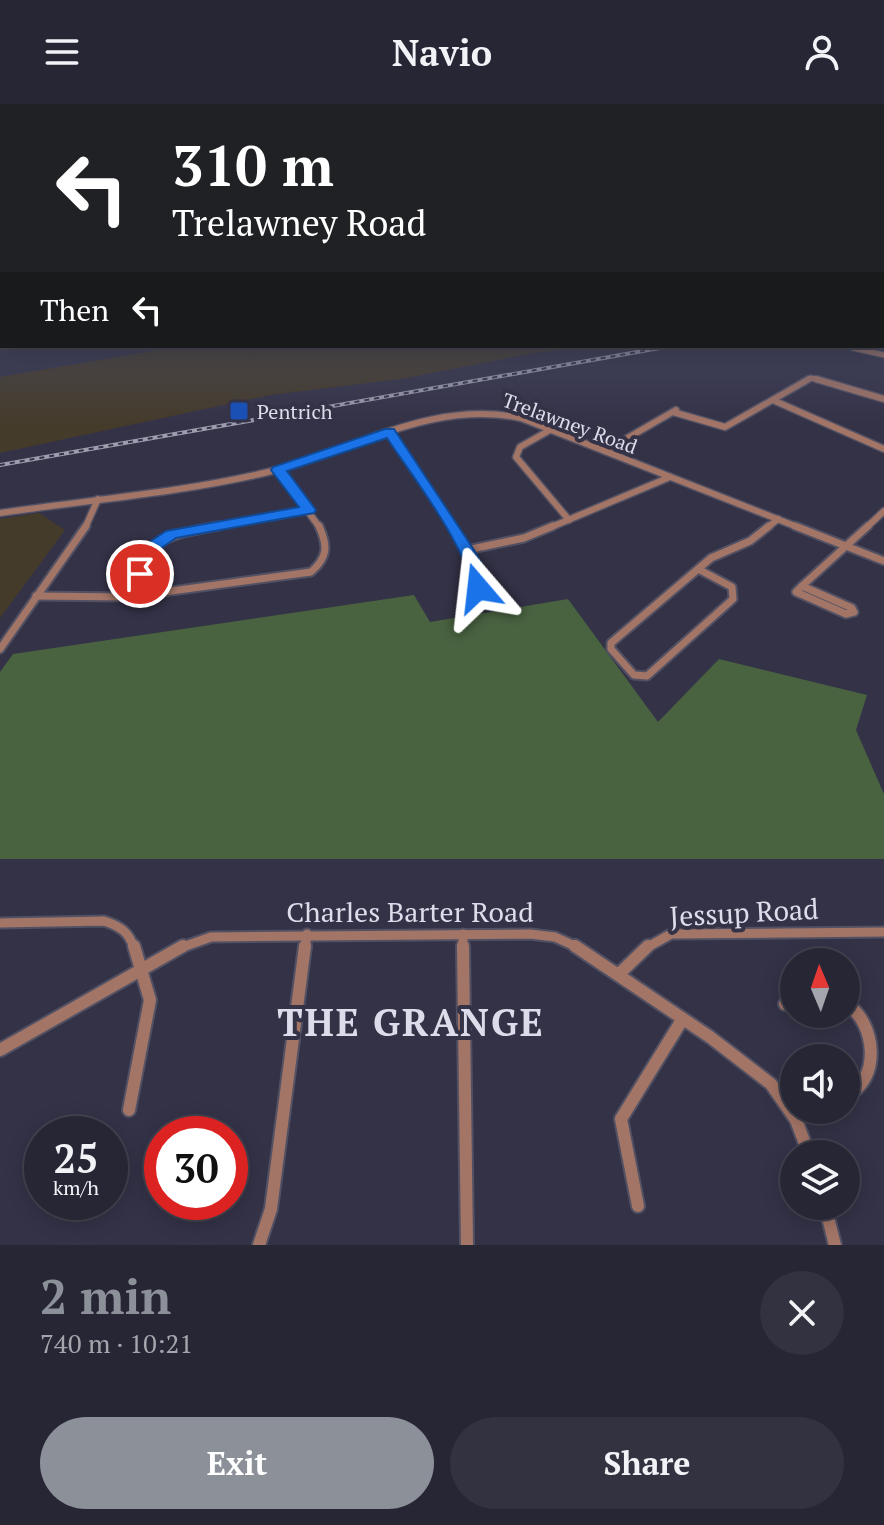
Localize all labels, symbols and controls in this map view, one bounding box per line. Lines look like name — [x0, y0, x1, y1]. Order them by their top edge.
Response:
text: Navio — [392, 29, 492, 76]
icon: menu — [40, 30, 84, 74]
icon: person — [800, 30, 844, 74]
text: 310 m — [172, 128, 334, 202]
icon: left — [40, 136, 144, 240]
text: Trelawney Road — [172, 199, 426, 246]
icon: left — [125, 288, 169, 332]
text: Then — [40, 290, 109, 330]
street label: Trelawney Road — [499, 386, 641, 460]
place label: Pentrich — [257, 398, 333, 425]
marker: Pentrich — [228, 400, 250, 422]
pin — [106, 540, 174, 608]
position arrow — [436, 546, 520, 630]
icon: arrive — [118, 552, 162, 596]
street label: Jessup Road — [669, 890, 819, 934]
street label: Charles Barter Road — [286, 893, 534, 930]
north arrow — [780, 948, 860, 1028]
map controls — [780, 948, 860, 1220]
district label: THE GRANGE — [277, 997, 545, 1047]
button: sound — [780, 1044, 860, 1124]
speed limit sign: 30 — [144, 1116, 248, 1220]
text: 25 — [53, 1131, 99, 1184]
button: layers — [780, 1140, 860, 1220]
text: km/h — [53, 1174, 99, 1201]
text: 2 min — [40, 1264, 171, 1328]
button: close — [760, 1271, 844, 1355]
text: 740 m · 10:21 — [40, 1326, 193, 1360]
button: Exit — [40, 1417, 434, 1509]
button: Share — [450, 1417, 844, 1509]

